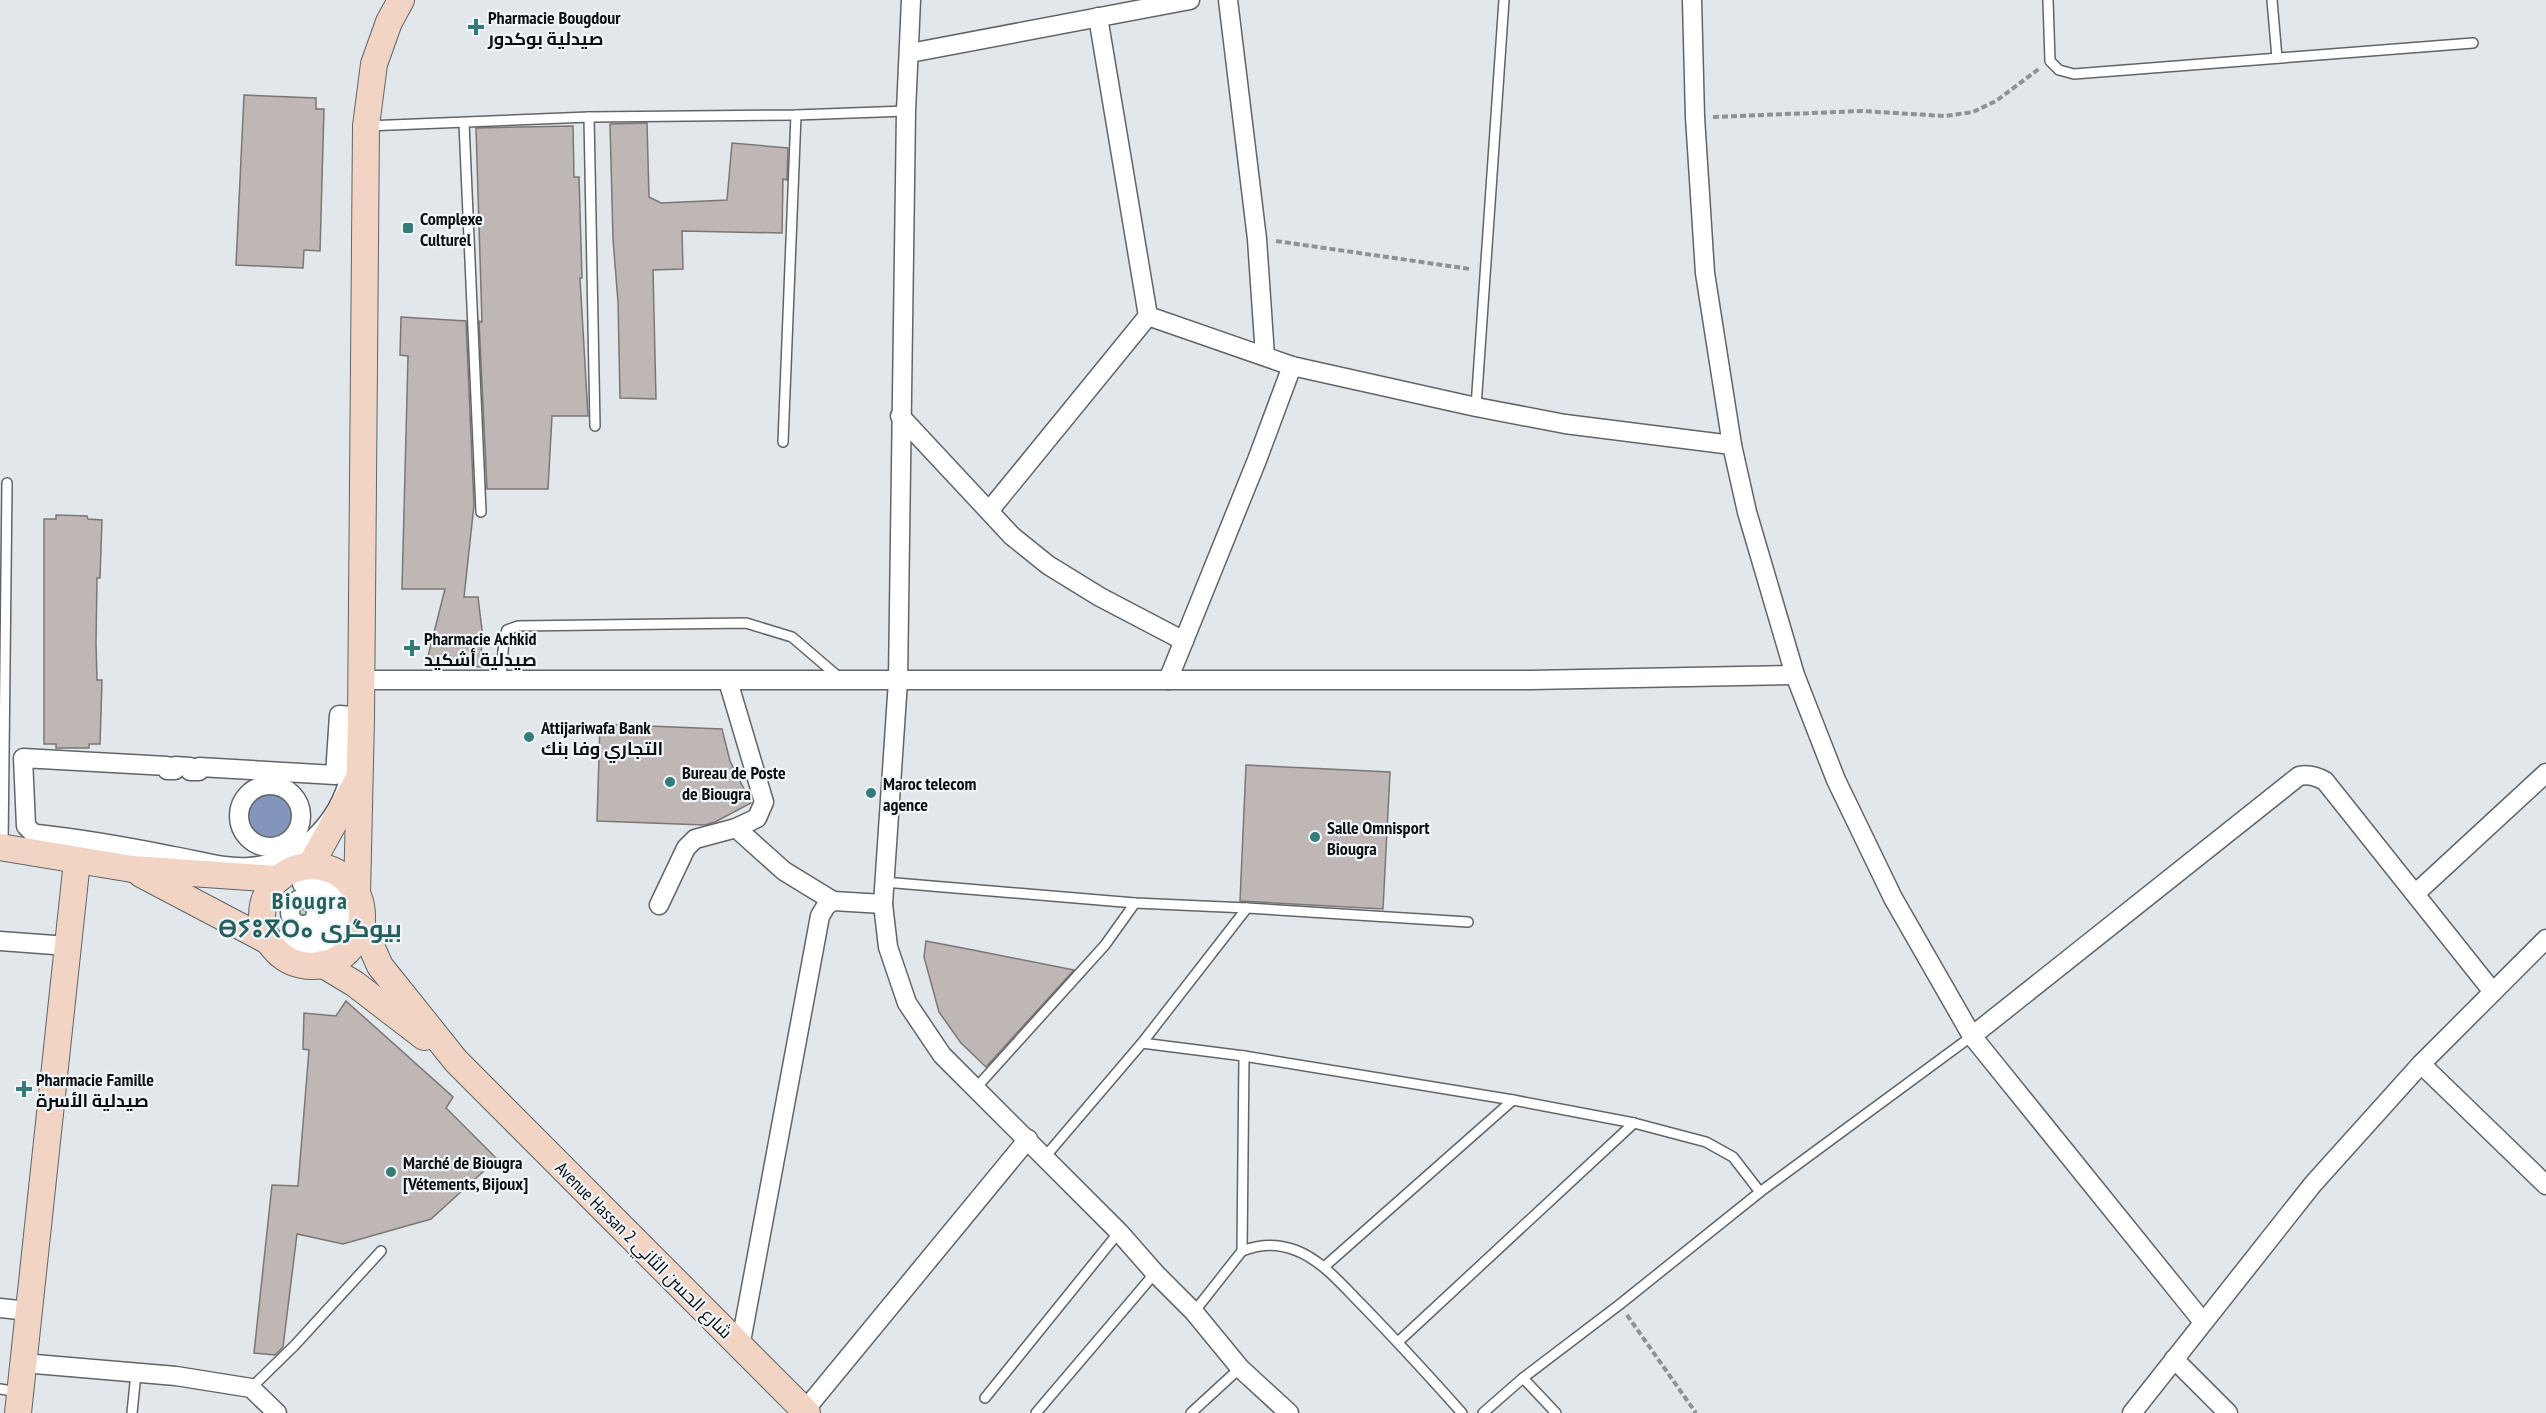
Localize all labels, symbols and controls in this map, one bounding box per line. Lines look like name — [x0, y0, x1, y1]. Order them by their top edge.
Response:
place label: Pharmacie Bougdour صيدلية بوكدور — [487, 6, 621, 50]
marker: Pharmacie Bougdour صيدلية بوكدور — [469, 20, 483, 34]
place label: Complexe Culturel — [420, 207, 483, 251]
marker: Complexe Culturel — [401, 221, 415, 235]
place label: Pharmacie Achkid صيدلية أشكيد — [424, 627, 537, 671]
marker: Pharmacie Achkid صيدلية أشكيد — [405, 641, 419, 655]
place label: Attijariwafa Bank التجاري وفا بنك — [540, 716, 663, 763]
marker: Attijariwafa Bank التجاري وفا بنك — [522, 730, 536, 744]
place label: Bureau de Poste de Biougra — [682, 761, 786, 805]
place label: Maroc telecom agence — [883, 772, 976, 816]
marker: Bureau de Poste de Biougra — [663, 775, 677, 789]
marker: Maroc telecom agence — [864, 786, 878, 800]
place label: Salle Omnisport Biougra — [1327, 816, 1430, 860]
marker: Salle Omnisport Biougra — [1308, 830, 1322, 844]
district label: Biougra ⴱⵢⵓⴳⵔⴰ بيوگرى — [218, 885, 402, 944]
place label: Pharmacie Famille صيدلية الأسرة — [36, 1068, 154, 1112]
marker: Pharmacie Famille صيدلية الأسرة — [17, 1082, 31, 1096]
place label: Marché de Biougra [Vétements, Bijoux] — [403, 1151, 528, 1195]
street label: Avenue Hassan 2 شارع الحسن الثاني — [548, 1157, 737, 1346]
marker: Marché de Biougra [Vétements, Bijoux] — [384, 1165, 398, 1179]

